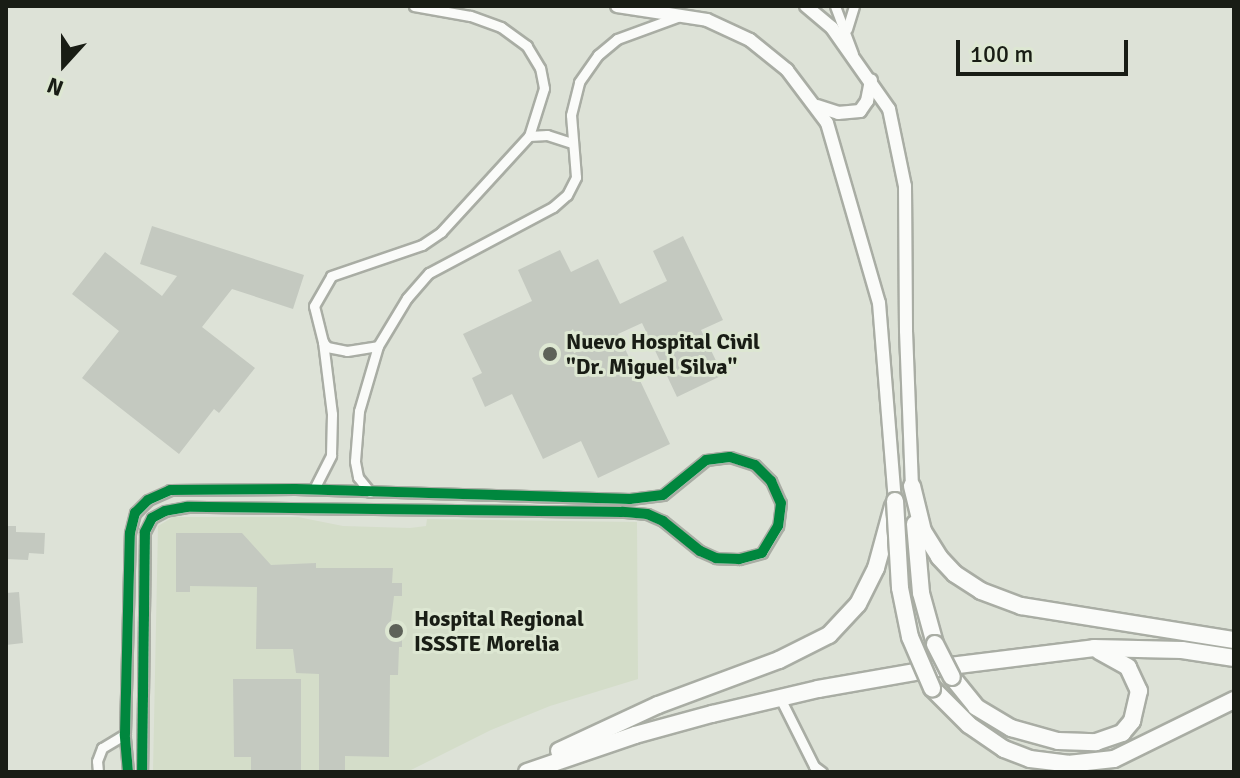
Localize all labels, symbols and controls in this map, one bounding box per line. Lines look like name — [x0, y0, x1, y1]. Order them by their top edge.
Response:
north arrow — [24, 24, 104, 104]
scale bar — [960, 24, 1132, 74]
text: 100 m — [970, 39, 1033, 69]
text: N — [43, 72, 67, 102]
place label: Nuevo Hospital Civil "Dr. Miguel Silva" — [566, 328, 760, 380]
marker: Nuevo Hospital Civil "Dr. Miguel Silva" — [541, 345, 559, 363]
place label: Hospital Regional ISSSTE Morelia — [414, 605, 584, 656]
marker: Hospital Regional ISSSTE Morelia — [385, 620, 407, 642]

